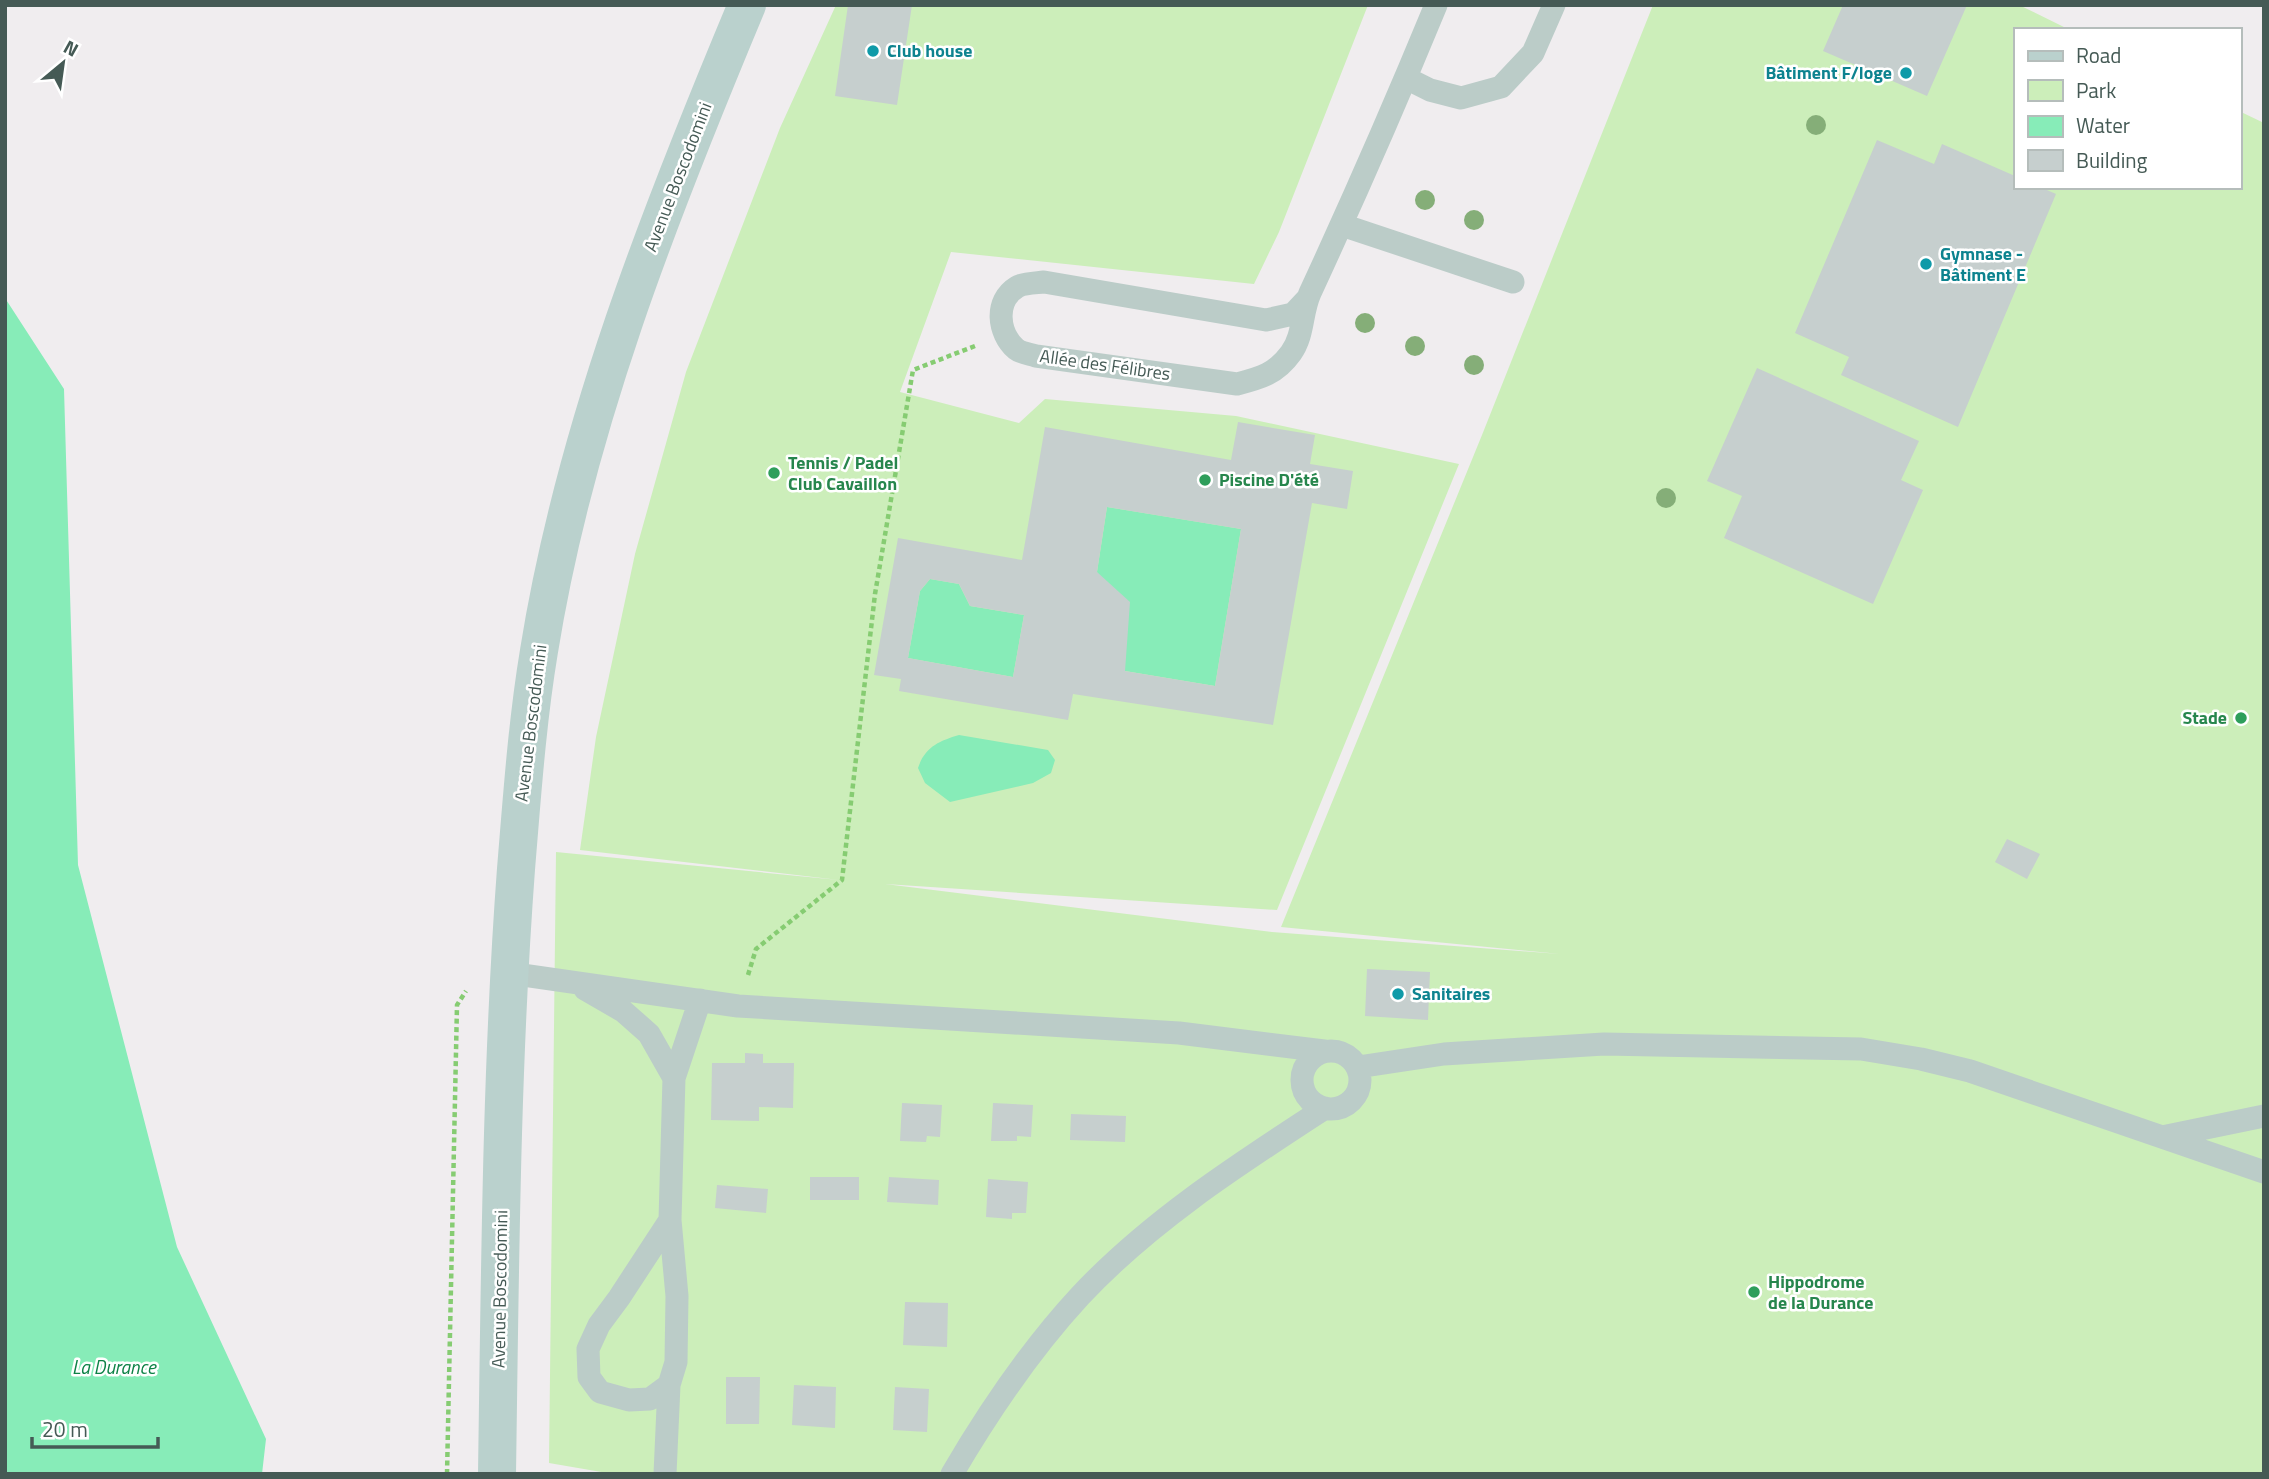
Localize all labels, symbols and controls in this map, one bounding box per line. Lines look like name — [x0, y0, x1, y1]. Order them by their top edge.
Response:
north arrow — [28, 28, 98, 98]
legend — [2014, 28, 2241, 189]
text: N — [59, 32, 84, 64]
place label: Club house — [887, 37, 973, 64]
text: Road — [2076, 39, 2121, 71]
marker: Club house — [865, 43, 881, 59]
place label: Bâtiment F/loge — [1765, 59, 1892, 86]
marker: Bâtiment F/loge — [1898, 65, 1914, 81]
text: Park — [2076, 74, 2116, 106]
street label: Avenue Boscodomini — [637, 98, 718, 255]
text: Water — [2076, 109, 2130, 141]
text: Building — [2076, 144, 2148, 176]
place label: Gymnase - Bâtiment E — [1940, 240, 2026, 288]
marker: Gymnase - Bâtiment E — [1918, 256, 1934, 272]
street label: Allée des Félibres — [1038, 342, 1172, 387]
place label: Tennis / Padel Club Cavaillon — [788, 449, 898, 497]
marker: Tennis / Padel Club Cavaillon — [766, 465, 782, 481]
place label: Piscine D'été — [1219, 466, 1319, 493]
marker: Piscine D'été — [1197, 472, 1213, 488]
street label: Avenue Boscodomini — [507, 643, 554, 803]
place label: Stade — [2182, 704, 2227, 731]
marker: Stade — [2233, 710, 2249, 726]
place label: Sanitaires — [1412, 980, 1490, 1007]
marker: Sanitaires — [1390, 986, 1406, 1002]
street label: Avenue Boscodomini — [485, 1210, 514, 1368]
place label: Hippodrome de la Durance — [1768, 1268, 1873, 1316]
marker: Hippodrome de la Durance — [1746, 1284, 1762, 1300]
water label: La Durance — [72, 1352, 157, 1381]
scale bar — [32, 1406, 158, 1450]
text: 20 m — [42, 1413, 88, 1445]

